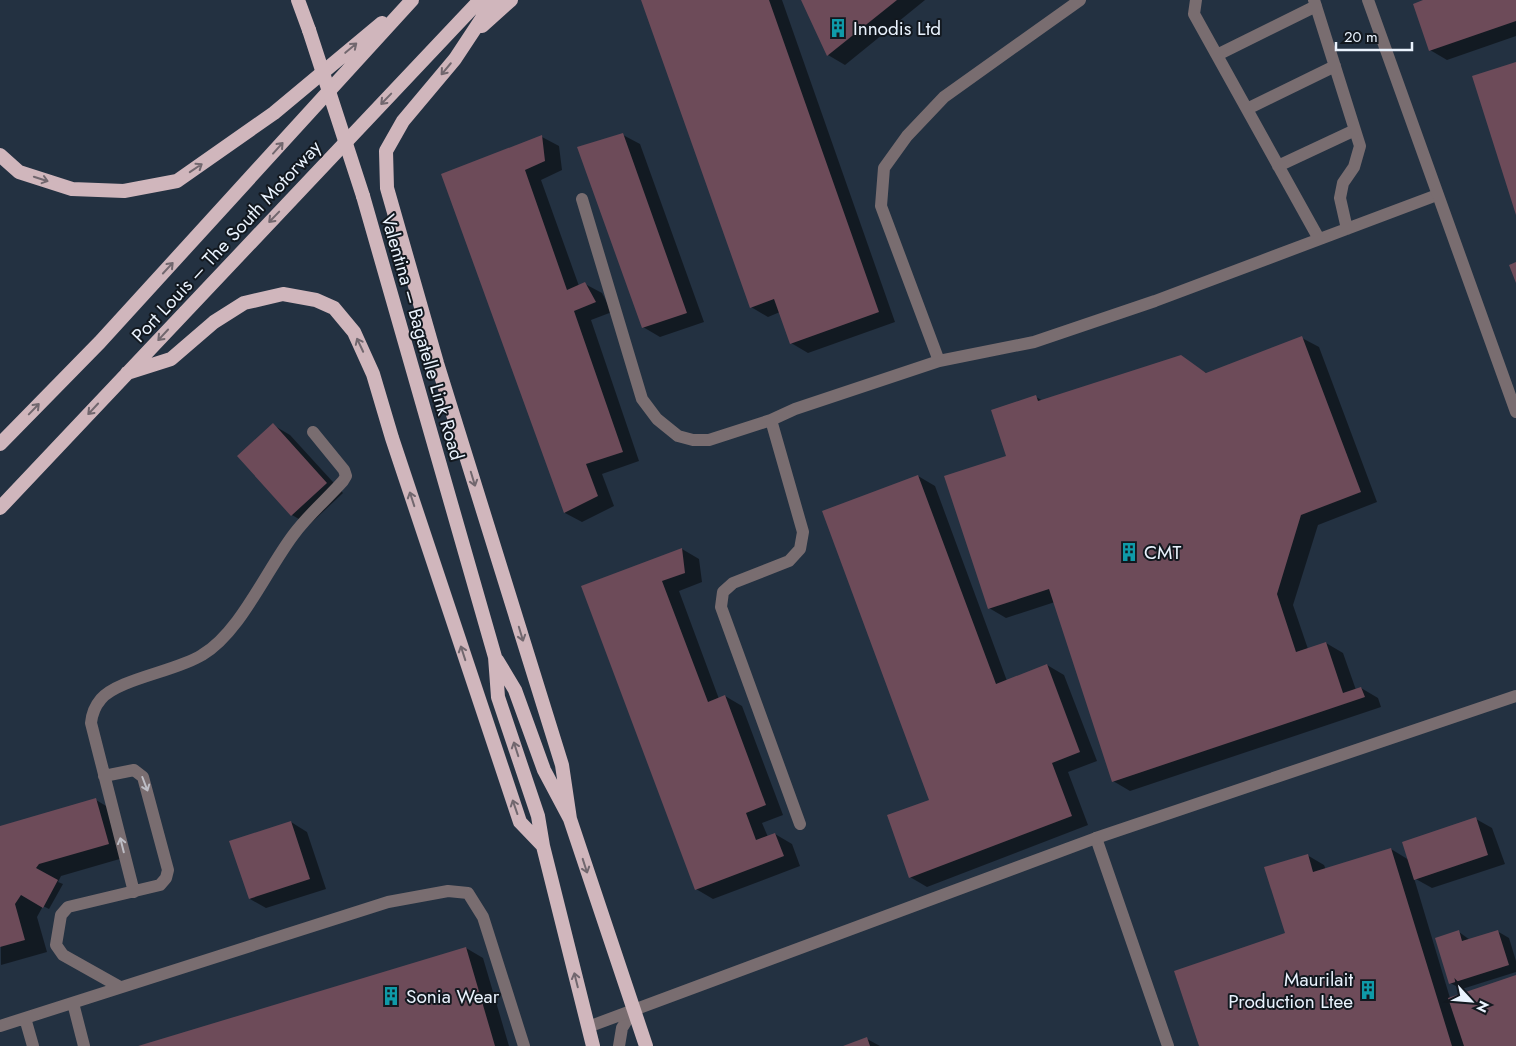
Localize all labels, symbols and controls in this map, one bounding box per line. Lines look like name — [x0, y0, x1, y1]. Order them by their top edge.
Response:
place label: Innodis Ltd — [853, 15, 941, 42]
building icon: Innodis Ltd — [827, 17, 849, 39]
scale bar — [1336, 20, 1412, 52]
text: 20 m — [1344, 26, 1378, 48]
one-way arrow — [345, 43, 358, 54]
one-way arrow — [441, 62, 452, 75]
one-way arrow — [380, 92, 392, 105]
street label: Port Louis – The South Motorway — [125, 134, 328, 348]
one-way arrow — [272, 141, 284, 154]
one-way arrow — [189, 163, 203, 173]
one-way arrow — [32, 175, 48, 185]
one-way arrow — [268, 210, 280, 223]
street label: Valentina – Bagatelle Link Road — [374, 211, 471, 463]
one-way arrow — [163, 261, 174, 274]
one-way arrow — [157, 328, 169, 341]
one-way arrow — [354, 338, 364, 353]
one-way arrow — [87, 402, 99, 415]
one-way arrow — [28, 403, 40, 415]
one-way arrow — [469, 470, 478, 486]
one-way arrow — [407, 492, 416, 507]
place label: CMT — [1144, 539, 1181, 566]
building icon: CMT — [1118, 541, 1140, 563]
one-way arrow — [517, 625, 527, 641]
one-way arrow — [458, 646, 467, 662]
one-way arrow — [510, 741, 520, 757]
one-way arrow — [141, 776, 150, 791]
one-way arrow — [510, 800, 519, 815]
one-way arrow — [117, 838, 126, 854]
one-way arrow — [580, 858, 590, 874]
place label: Maurilait Production Ltee — [1228, 966, 1353, 1015]
one-way arrow — [571, 972, 580, 988]
north arrow — [1446, 976, 1496, 1026]
building icon: Maurilait Production Ltee — [1357, 979, 1379, 1001]
place label: Sonia Wear — [406, 983, 500, 1010]
building icon: Sonia Wear — [380, 985, 402, 1007]
text: N — [1471, 997, 1494, 1016]

